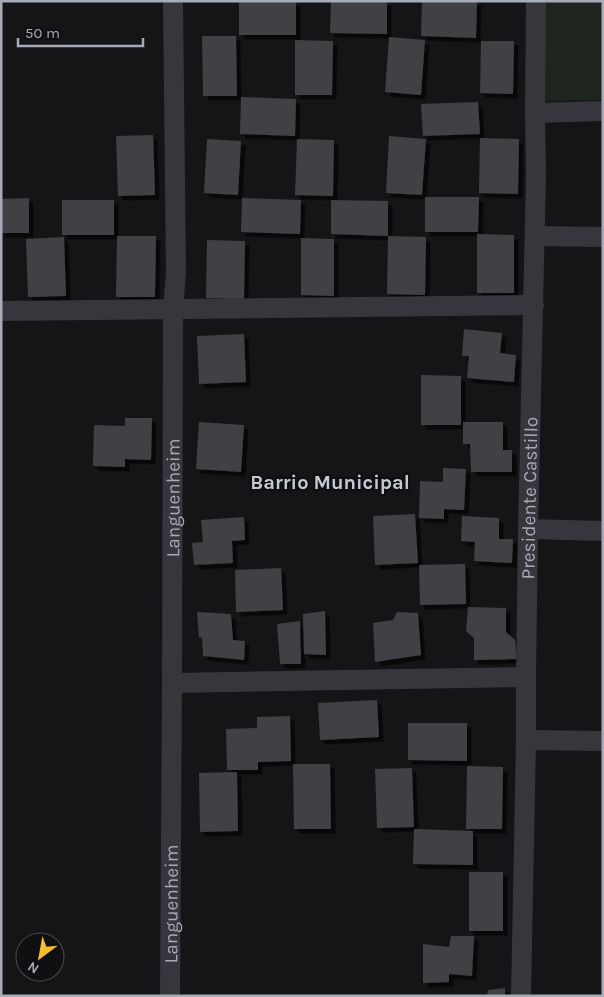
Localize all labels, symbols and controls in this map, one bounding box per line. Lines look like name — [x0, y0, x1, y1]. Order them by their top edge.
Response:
scale bar — [18, 15, 142, 47]
text: 50 m — [25, 24, 60, 42]
street label: Presidente Castillo — [517, 416, 543, 580]
street label: Languenheim — [162, 438, 185, 558]
district label: Barrio Municipal — [250, 471, 410, 494]
street label: Languenheim — [160, 844, 183, 964]
north arrow — [15, 932, 65, 982]
text: N — [25, 958, 42, 977]

